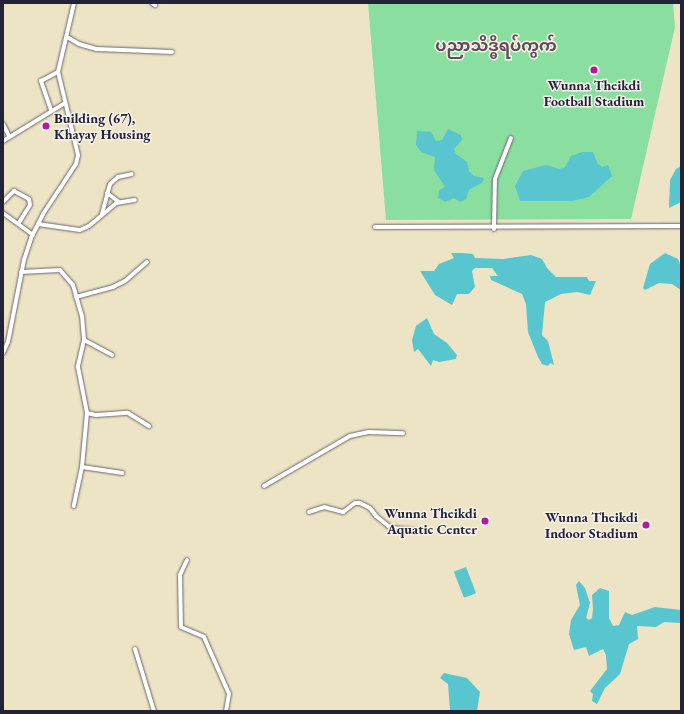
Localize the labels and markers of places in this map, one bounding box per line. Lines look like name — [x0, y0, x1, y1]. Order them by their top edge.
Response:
marker: Wunna Theikdi Football Stadium — [589, 65, 599, 75]
place label: Wunna Theikdi Football Stadium — [544, 77, 644, 110]
place label: Building (67), Khayay Housing — [54, 110, 151, 142]
marker: Building (67), Khayay Housing — [41, 121, 51, 131]
place label: Wunna Theikdi Aquatic Center — [384, 505, 477, 538]
place label: Wunna Theikdi Indoor Stadium — [545, 509, 638, 542]
marker: Wunna Theikdi Aquatic Center — [480, 516, 490, 526]
marker: Wunna Theikdi Indoor Stadium — [641, 520, 651, 530]

